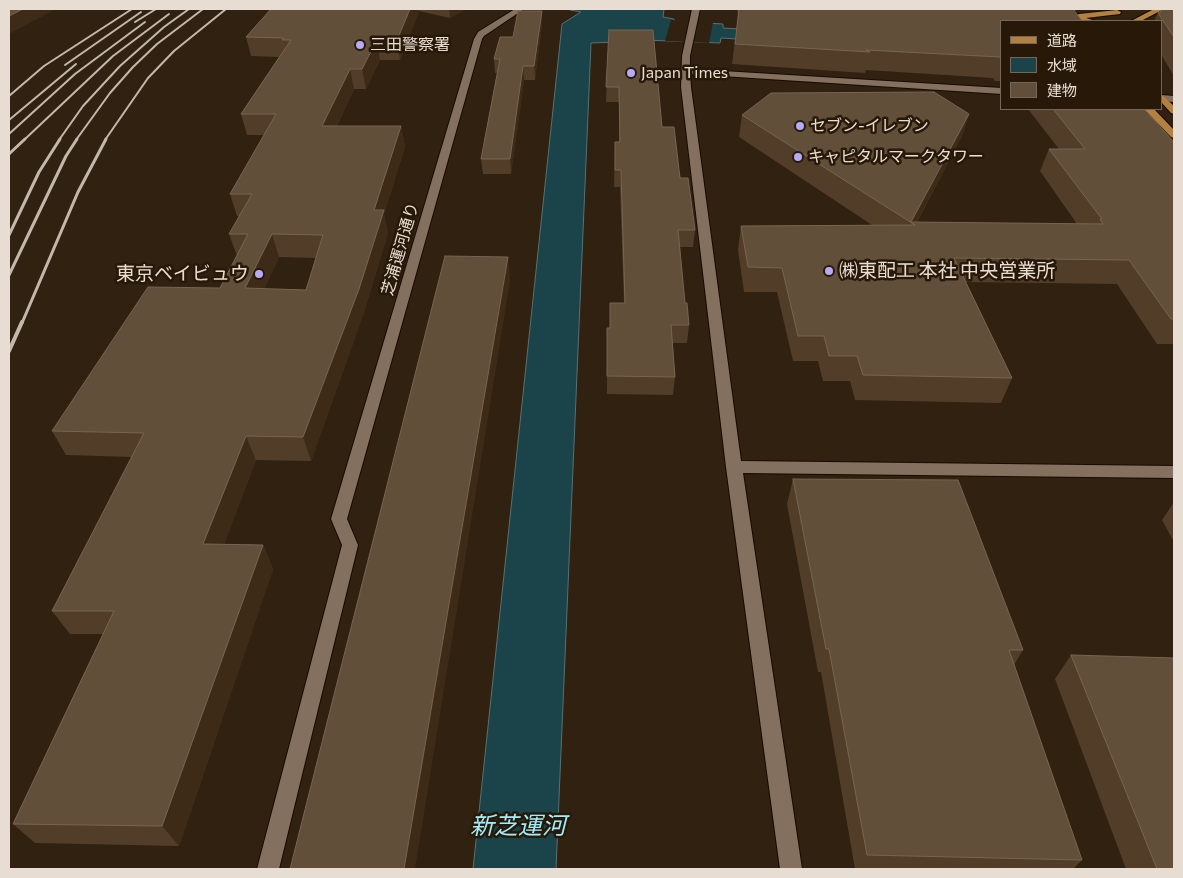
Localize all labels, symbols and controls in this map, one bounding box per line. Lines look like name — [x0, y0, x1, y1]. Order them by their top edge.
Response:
legend — [1000, 20, 1163, 110]
text: 道路 — [1047, 31, 1077, 49]
place label: 三田警察署 — [370, 35, 450, 55]
marker: 三田警察署 — [354, 39, 366, 51]
text: 水域 — [1047, 56, 1077, 74]
place label: Japan Times — [641, 63, 728, 83]
marker: Japan Times — [625, 67, 637, 79]
text: 建物 — [1047, 81, 1077, 99]
place label: セブン-イレブン — [810, 116, 929, 136]
marker: セブン-イレブン — [794, 120, 806, 132]
place label: キャピタルマークタワー — [808, 147, 984, 167]
marker: キャピタルマークタワー — [792, 151, 804, 163]
street label: 芝浦運河通り — [378, 200, 422, 298]
place label: ㈱東配工 本社 中央営業所 — [839, 260, 1055, 282]
place label: 東京ベイビュウ — [116, 263, 249, 285]
marker: ㈱東配工 本社 中央営業所 — [823, 265, 835, 277]
marker: 東京ベイビュウ — [253, 268, 265, 280]
water label: 新芝運河 — [470, 812, 566, 840]

